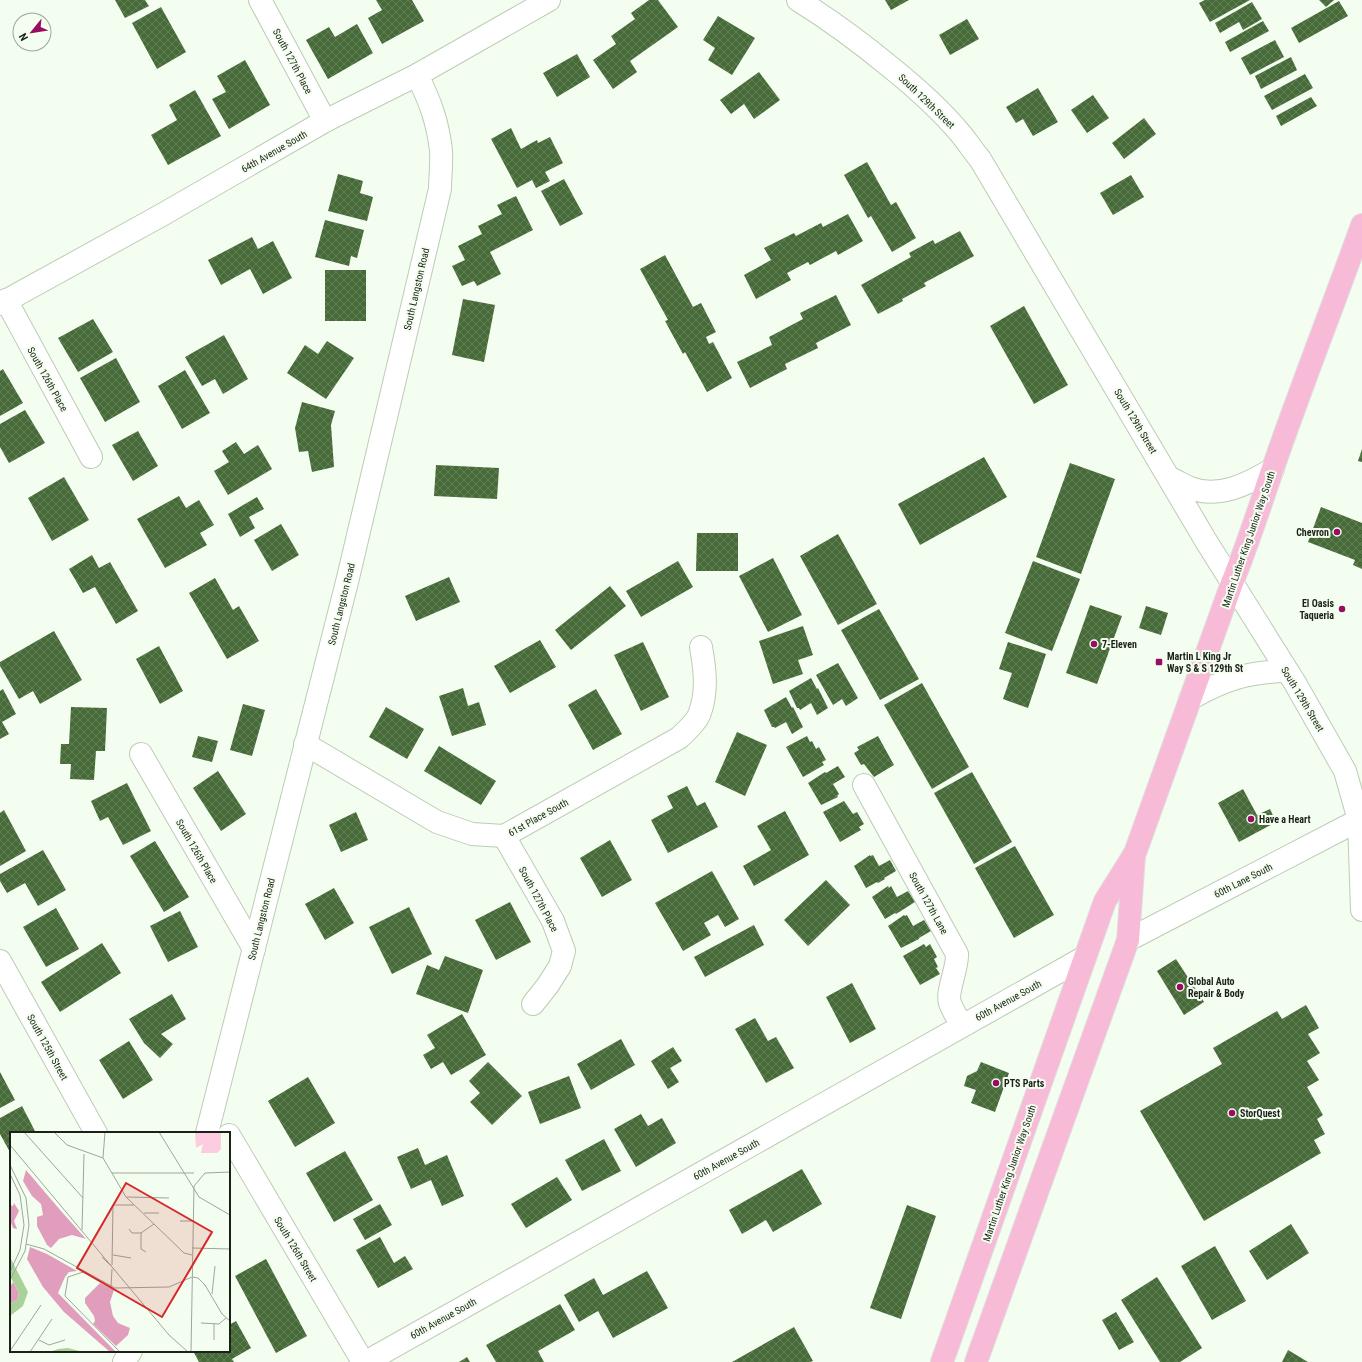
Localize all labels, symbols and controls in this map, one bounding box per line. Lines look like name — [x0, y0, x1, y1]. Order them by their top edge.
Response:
north arrow — [12, 12, 52, 52]
street label: South 127th Place — [271, 27, 314, 96]
text: N — [16, 30, 31, 43]
street label: South 129th Street — [896, 72, 957, 131]
street label: 64th Avenue South — [240, 128, 309, 175]
street label: South Langston Road — [402, 247, 431, 331]
street label: South 126th Place — [25, 345, 70, 414]
street label: South 129th Street — [1112, 387, 1159, 456]
street label: Martin Luther King Junior Way South — [1220, 469, 1277, 609]
place label: Chevron — [1296, 527, 1329, 538]
marker: Chevron — [1332, 527, 1342, 537]
street label: South Langston Road — [326, 562, 357, 646]
place label: El Oasis Taqueria — [1299, 598, 1334, 621]
marker: El Oasis Taqueria — [1337, 604, 1347, 614]
marker: 7-Eleven — [1089, 639, 1099, 649]
place label: 7-Eleven — [1102, 639, 1137, 650]
place label: Martin L King Jr Way S & S 129th St — [1167, 651, 1243, 674]
marker: Martin L King Jr Way S & S 129th St — [1154, 657, 1164, 667]
street label: South 129th Street — [1279, 665, 1326, 734]
street label: 61st Place South — [506, 796, 570, 838]
marker: Have a Heart — [1246, 814, 1256, 824]
place label: Have a Heart — [1259, 814, 1311, 825]
street label: South 126th Place — [174, 817, 219, 885]
street label: 60th Lane South — [1212, 861, 1274, 900]
street label: South 127th Place — [517, 865, 560, 934]
street label: South 127th Lane — [907, 870, 950, 936]
street label: South Langston Road — [246, 877, 277, 961]
place label: Global Auto Repair & Body — [1188, 976, 1245, 999]
street label: 60th Avenue South — [973, 978, 1043, 1023]
marker: Global Auto Repair & Body — [1175, 982, 1185, 992]
street label: South 125th Street — [25, 1012, 70, 1082]
marker: PTS Parts — [991, 1078, 1001, 1088]
place label: PTS Parts — [1004, 1078, 1045, 1089]
street label: Martin Luther King Junior Way South — [981, 1103, 1038, 1243]
marker: StorQuest — [1227, 1108, 1237, 1118]
place label: StorQuest — [1240, 1108, 1280, 1119]
inset map — [10, 1132, 230, 1352]
street label: 60th Avenue South — [691, 1137, 761, 1182]
street label: South 126th Street — [272, 1215, 319, 1284]
street label: 60th Avenue South — [408, 1296, 478, 1341]

